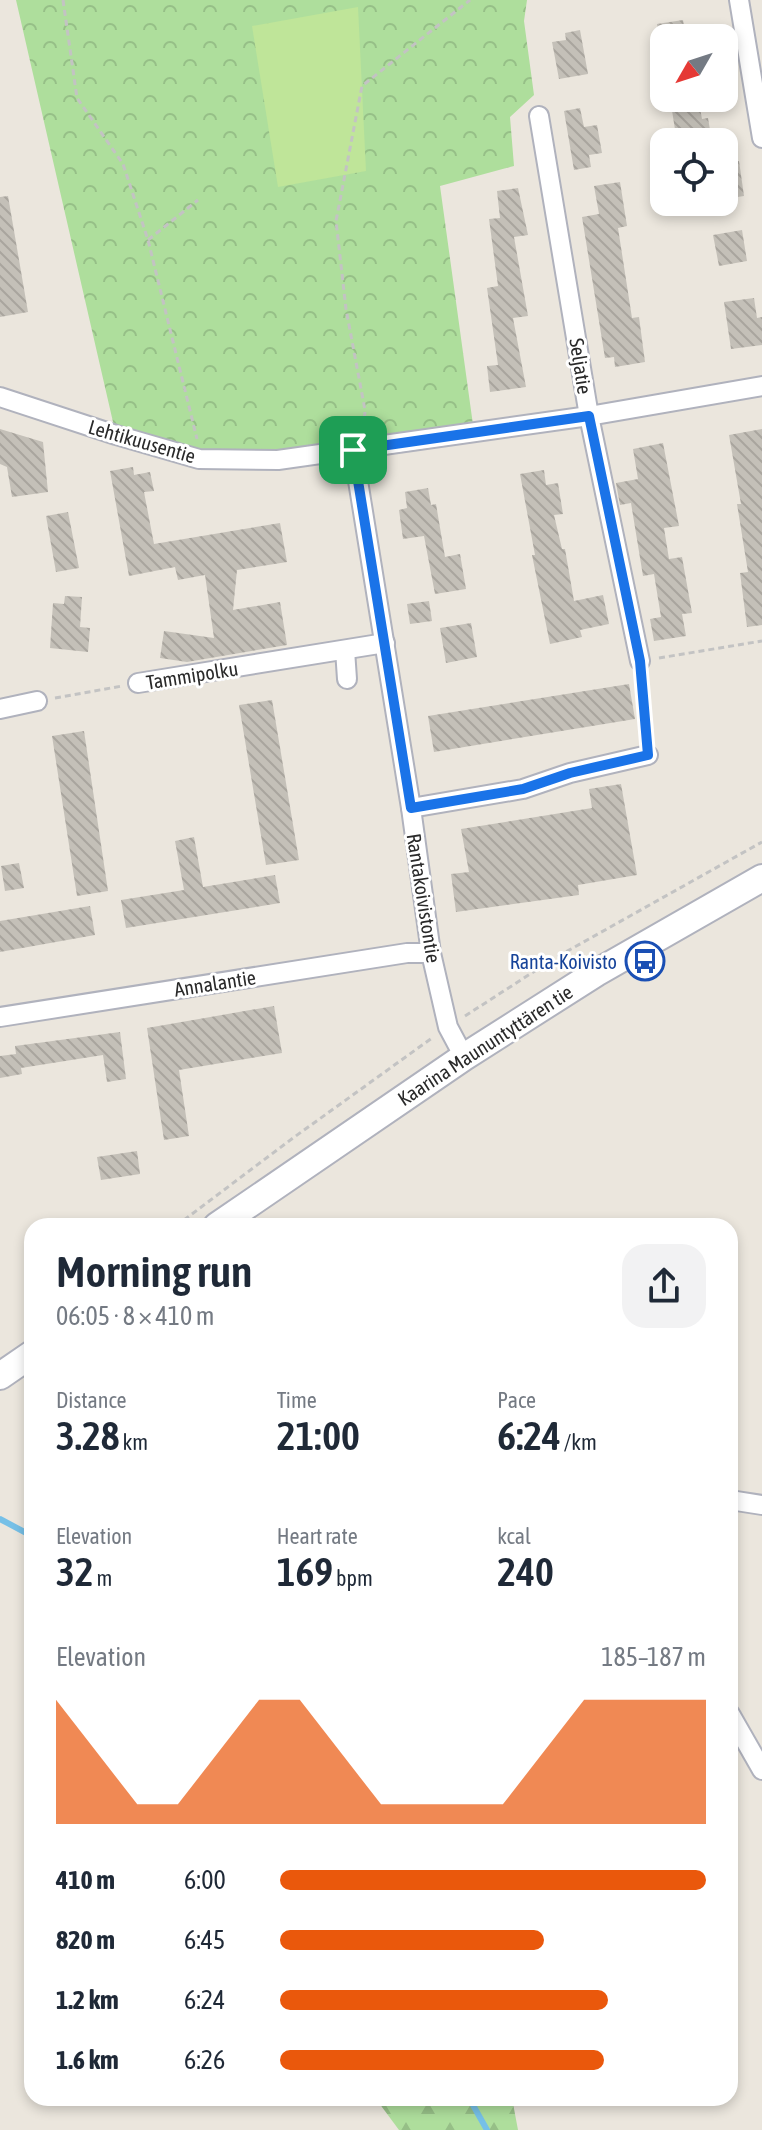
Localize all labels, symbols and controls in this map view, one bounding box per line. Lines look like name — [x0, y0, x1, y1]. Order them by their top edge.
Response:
north arrow — [650, 24, 738, 112]
map controls — [650, 24, 738, 216]
button: locate — [650, 128, 738, 216]
street label: Seljatie — [565, 336, 597, 396]
street label: Lehtikuusentie — [86, 415, 198, 467]
pin — [319, 416, 387, 484]
icon: arrive — [331, 428, 375, 472]
street label: Tammipolku — [144, 656, 240, 694]
street label: Rantakoivistontie — [402, 832, 446, 964]
bus stop icon: Ranta-Koivisto — [624, 940, 666, 982]
place label: Ranta-Koivisto — [510, 950, 617, 973]
street label: Annalantie — [173, 965, 257, 1001]
street label: Kaarina Maununtyttären tie — [393, 980, 577, 1110]
button: share — [622, 1244, 706, 1328]
text: Morning run — [56, 1246, 252, 1296]
text: 06:05 · 8 × 410 m — [56, 1301, 215, 1331]
text: Distance — [56, 1387, 127, 1413]
text: Time — [277, 1387, 317, 1413]
text: Pace — [497, 1387, 536, 1413]
text: 3.28 — [56, 1413, 120, 1458]
text: 21:00 — [277, 1413, 360, 1458]
text: 6:24 — [497, 1413, 561, 1458]
text: km — [120, 1429, 148, 1455]
text: /km — [561, 1429, 597, 1455]
text: Elevation — [56, 1523, 132, 1549]
text: Heart rate — [277, 1523, 358, 1549]
text: kcal — [497, 1523, 531, 1549]
text: 32 — [56, 1549, 94, 1594]
text: 169 — [277, 1549, 333, 1594]
text: 240 — [497, 1549, 554, 1594]
text: m — [94, 1565, 112, 1591]
text: bpm — [333, 1565, 373, 1591]
text: Elevation — [56, 1642, 146, 1672]
text: 185–187 m — [601, 1642, 706, 1672]
text: 410 m — [56, 1865, 115, 1895]
text: 6:00 — [184, 1865, 226, 1895]
text: 820 m — [56, 1925, 115, 1955]
text: 6:45 — [184, 1925, 225, 1955]
text: 1.2 km — [56, 1985, 119, 2015]
text: 6:24 — [184, 1985, 225, 2015]
text: 1.6 km — [56, 2045, 119, 2075]
text: 6:26 — [184, 2045, 225, 2075]

